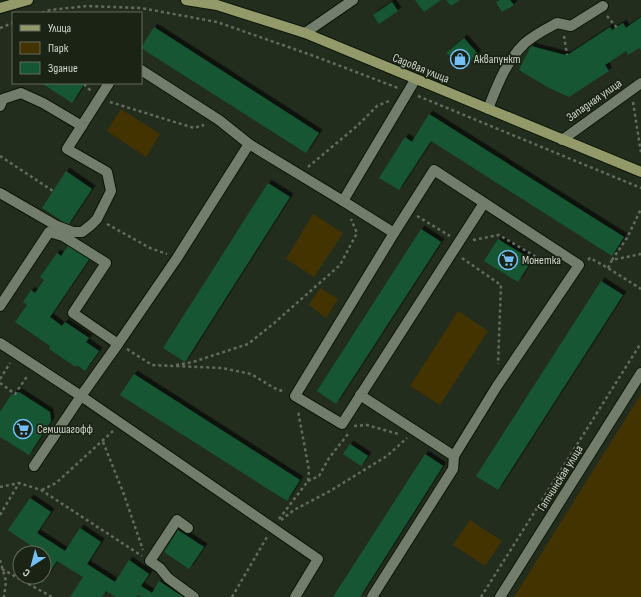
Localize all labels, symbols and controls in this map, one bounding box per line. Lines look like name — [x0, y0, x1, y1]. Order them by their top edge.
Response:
legend — [12, 12, 142, 84]
text: Улица — [48, 21, 72, 36]
text: Парк — [48, 41, 69, 56]
shop icon: Аквапункт — [449, 48, 471, 70]
street label: Садовая улица — [390, 50, 452, 87]
place label: Аквапункт — [473, 52, 521, 67]
text: Здание — [48, 61, 78, 76]
street label: Западная улица — [564, 76, 625, 125]
supermarket icon: Монетка — [497, 249, 519, 271]
place label: Монетка — [522, 253, 561, 268]
supermarket icon: Семишагофф — [12, 418, 34, 440]
place label: Семишагофф — [37, 422, 93, 437]
street label: Гатчинская улица — [534, 442, 587, 514]
north arrow — [12, 545, 52, 585]
text: С — [20, 566, 33, 580]

